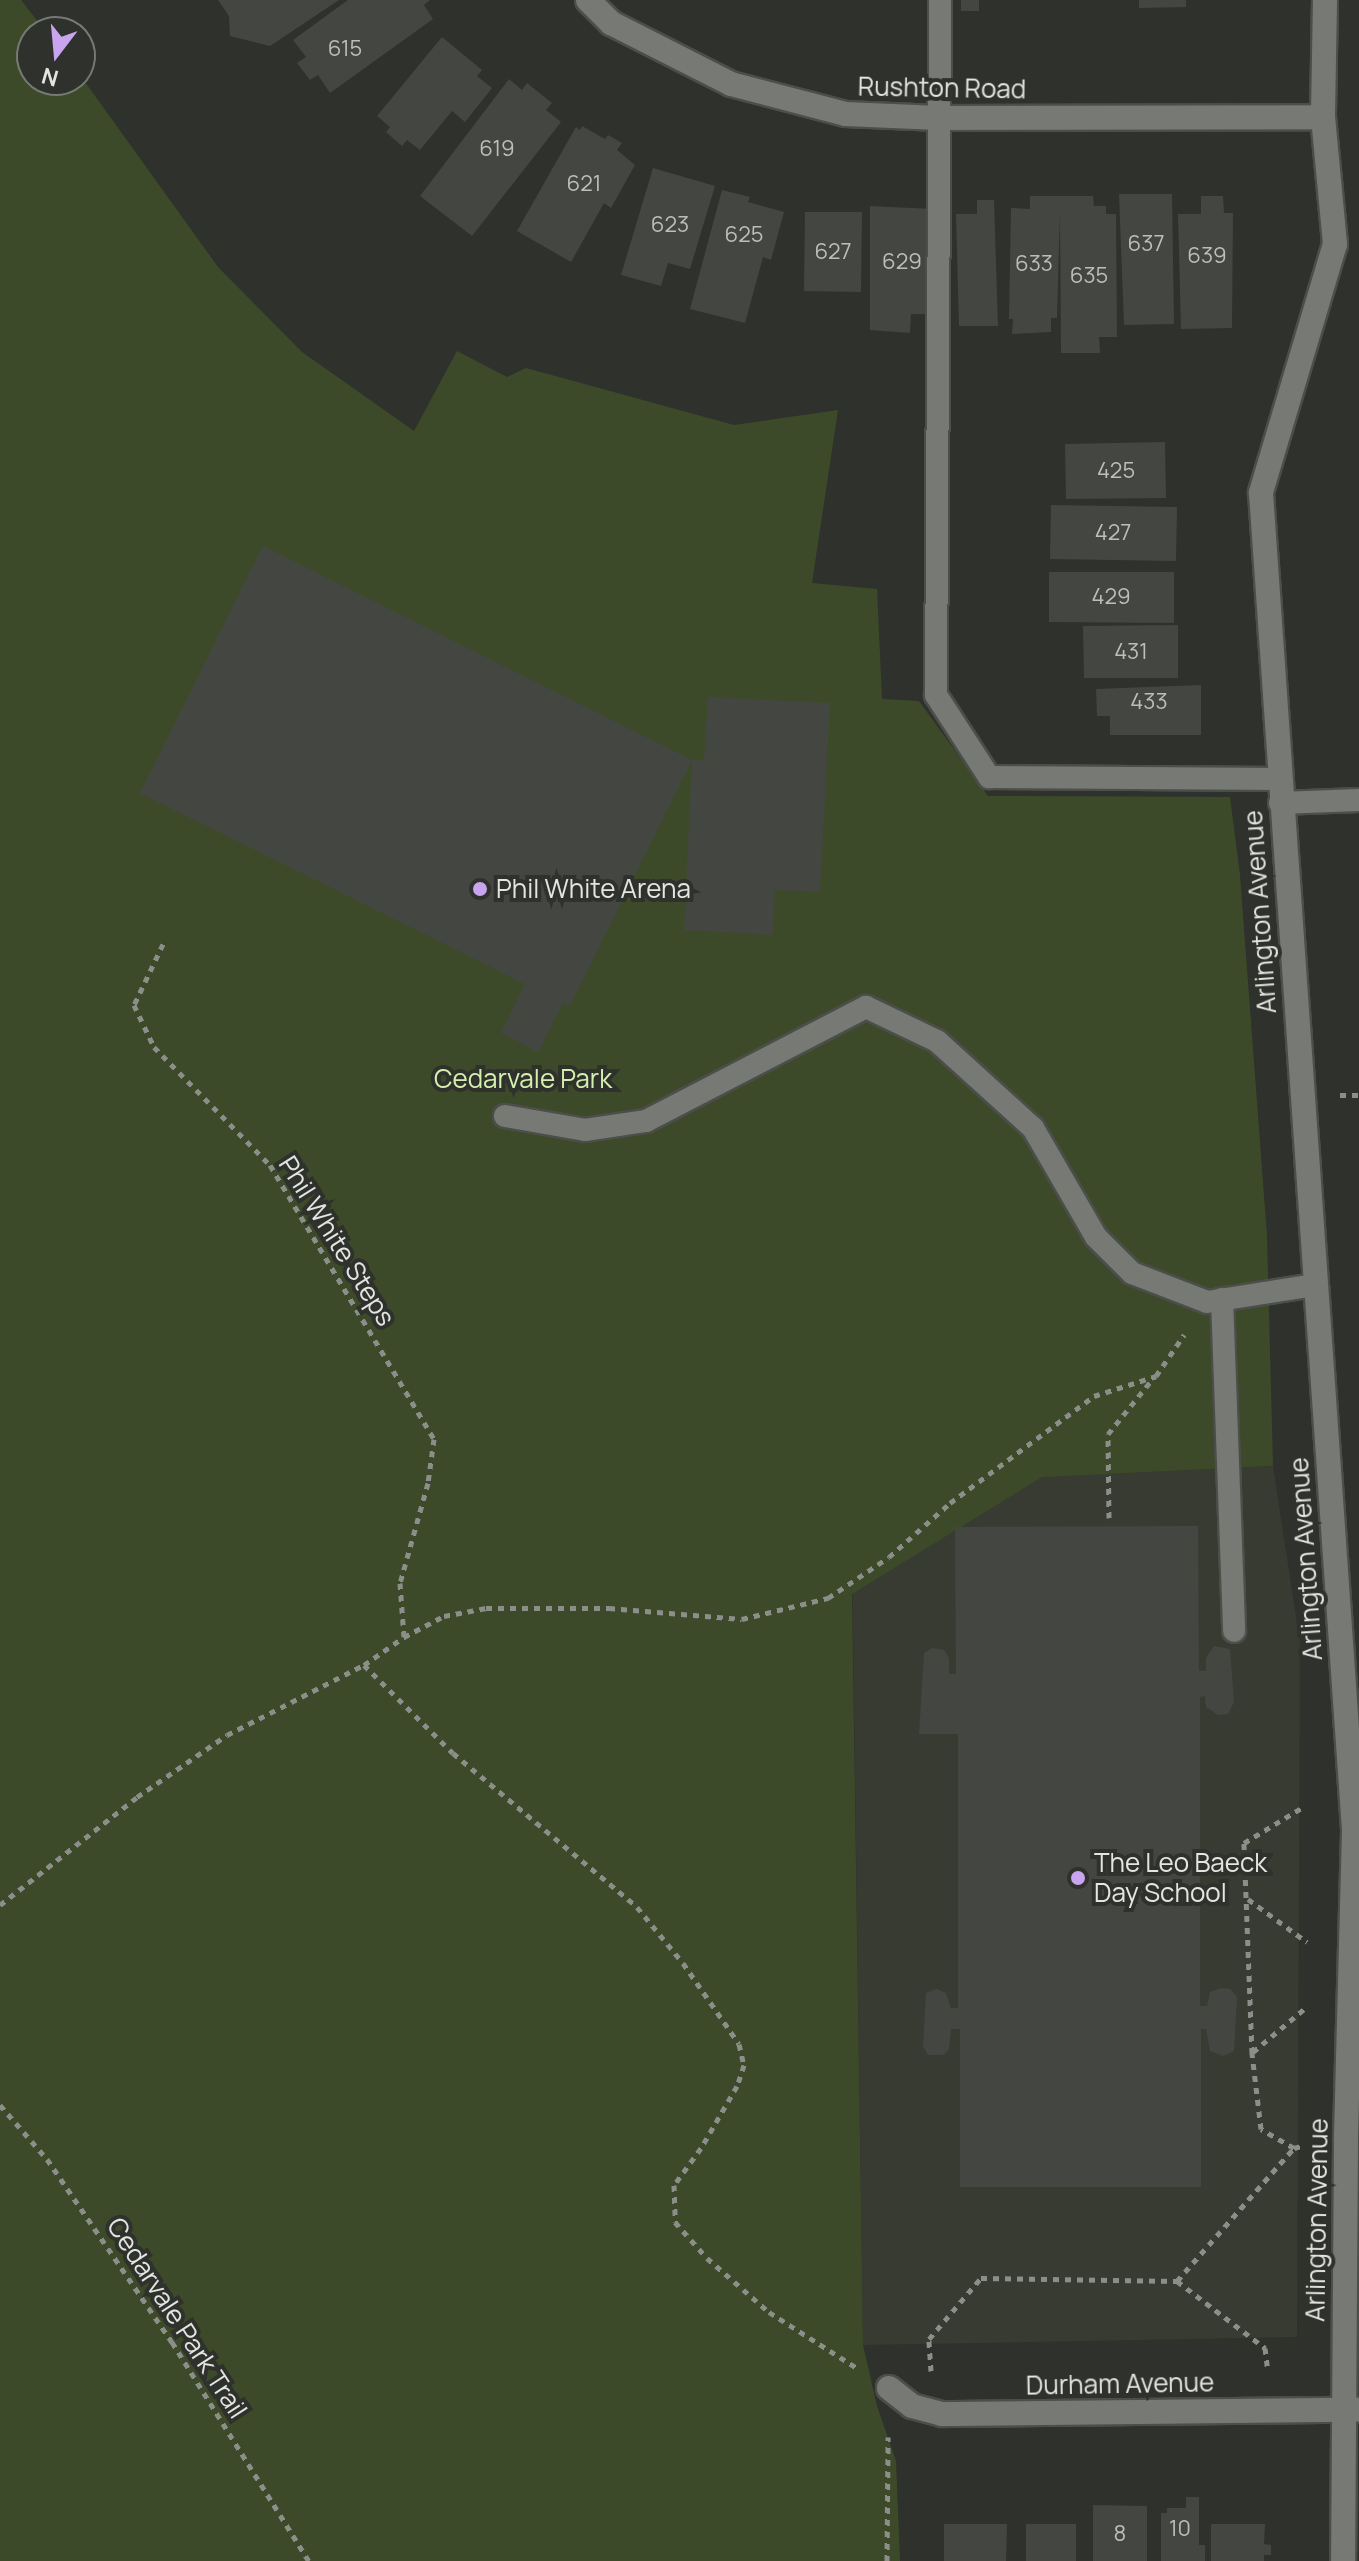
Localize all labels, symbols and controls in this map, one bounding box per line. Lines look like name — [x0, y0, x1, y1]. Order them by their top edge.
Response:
north arrow — [16, 16, 96, 96]
house number: 615 — [328, 36, 362, 62]
text: N — [38, 61, 62, 94]
street label: Rushton Road — [858, 71, 1026, 105]
house number: 619 — [479, 136, 515, 162]
house number: 621 — [567, 171, 601, 197]
house number: 623 — [651, 212, 689, 238]
house number: 625 — [725, 222, 763, 248]
house number: 637 — [1128, 231, 1164, 257]
house number: 627 — [814, 239, 852, 265]
house number: 639 — [1187, 243, 1227, 269]
house number: 629 — [882, 249, 922, 275]
house number: 633 — [1015, 251, 1053, 277]
house number: 635 — [1070, 263, 1108, 289]
house number: 425 — [1097, 458, 1135, 484]
house number: 427 — [1095, 520, 1131, 546]
house number: 429 — [1091, 584, 1131, 610]
house number: 431 — [1114, 639, 1148, 665]
house number: 433 — [1130, 689, 1168, 715]
street label: Arlington Avenue — [1237, 809, 1283, 1015]
place label: Phil White Arena — [496, 873, 691, 905]
marker: Phil White Arena — [471, 880, 489, 898]
park label: Cedarvale Park — [434, 1063, 612, 1095]
street label: Phil White Steps — [272, 1150, 402, 1332]
street label: Arlington Avenue — [1283, 1456, 1329, 1662]
place label: The Leo Baeck Day School — [1094, 1847, 1267, 1908]
marker: The Leo Baeck Day School — [1069, 1869, 1087, 1887]
street label: Arlington Avenue — [1300, 2118, 1334, 2322]
street label: Cedarvale Park Trail — [100, 2212, 254, 2424]
street label: Durham Avenue — [1026, 2367, 1214, 2401]
house number: 10 — [1169, 2516, 1191, 2542]
house number: 8 — [1114, 2521, 1126, 2547]

